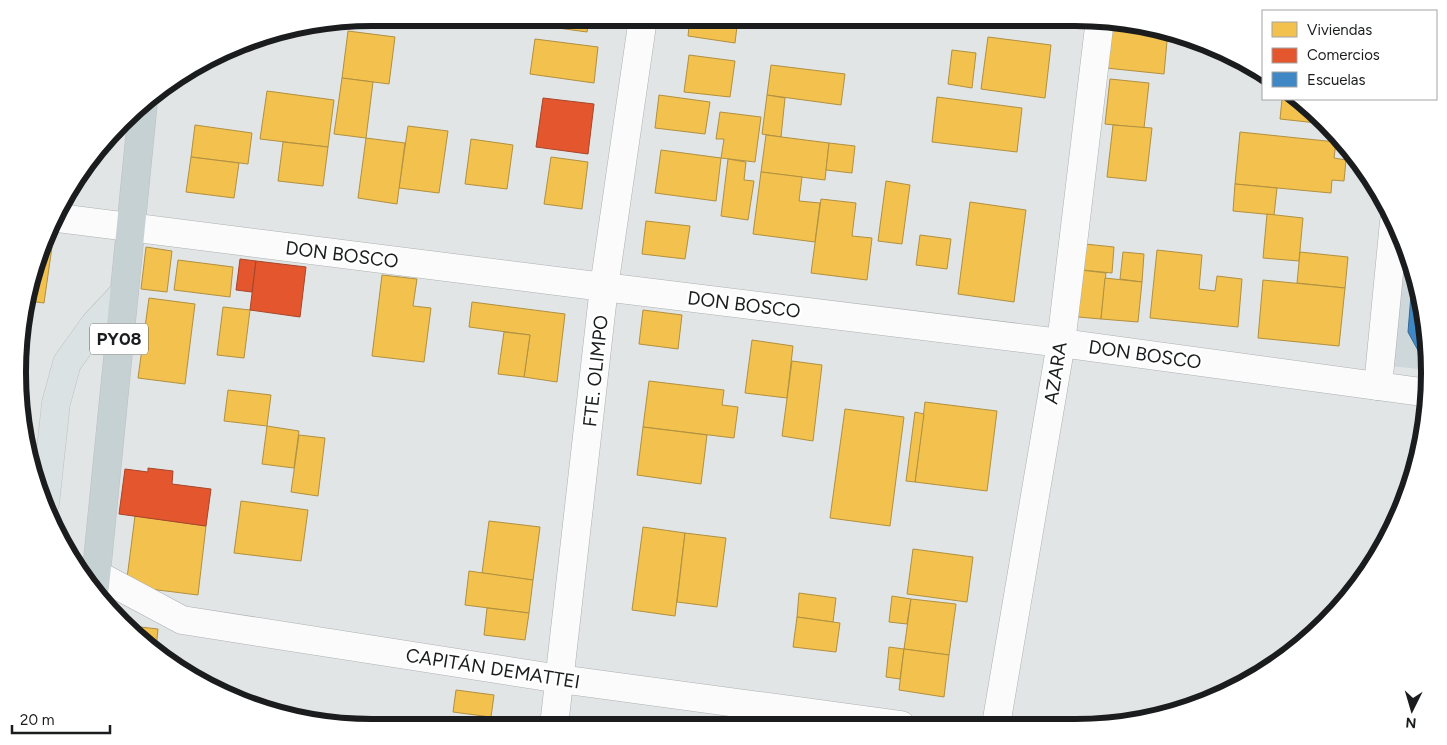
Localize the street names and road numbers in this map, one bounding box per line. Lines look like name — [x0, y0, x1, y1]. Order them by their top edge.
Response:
street label: DON BOSCO — [284, 236, 400, 273]
street label: DON BOSCO — [686, 286, 802, 323]
street label: FTE. OLIMPO — [578, 314, 613, 428]
road number: PY08 — [90, 324, 148, 354]
street label: DON BOSCO — [1087, 335, 1203, 374]
street label: AZARA — [1039, 340, 1072, 406]
street label: CAPITÁN DEMATTEI — [404, 643, 582, 694]

